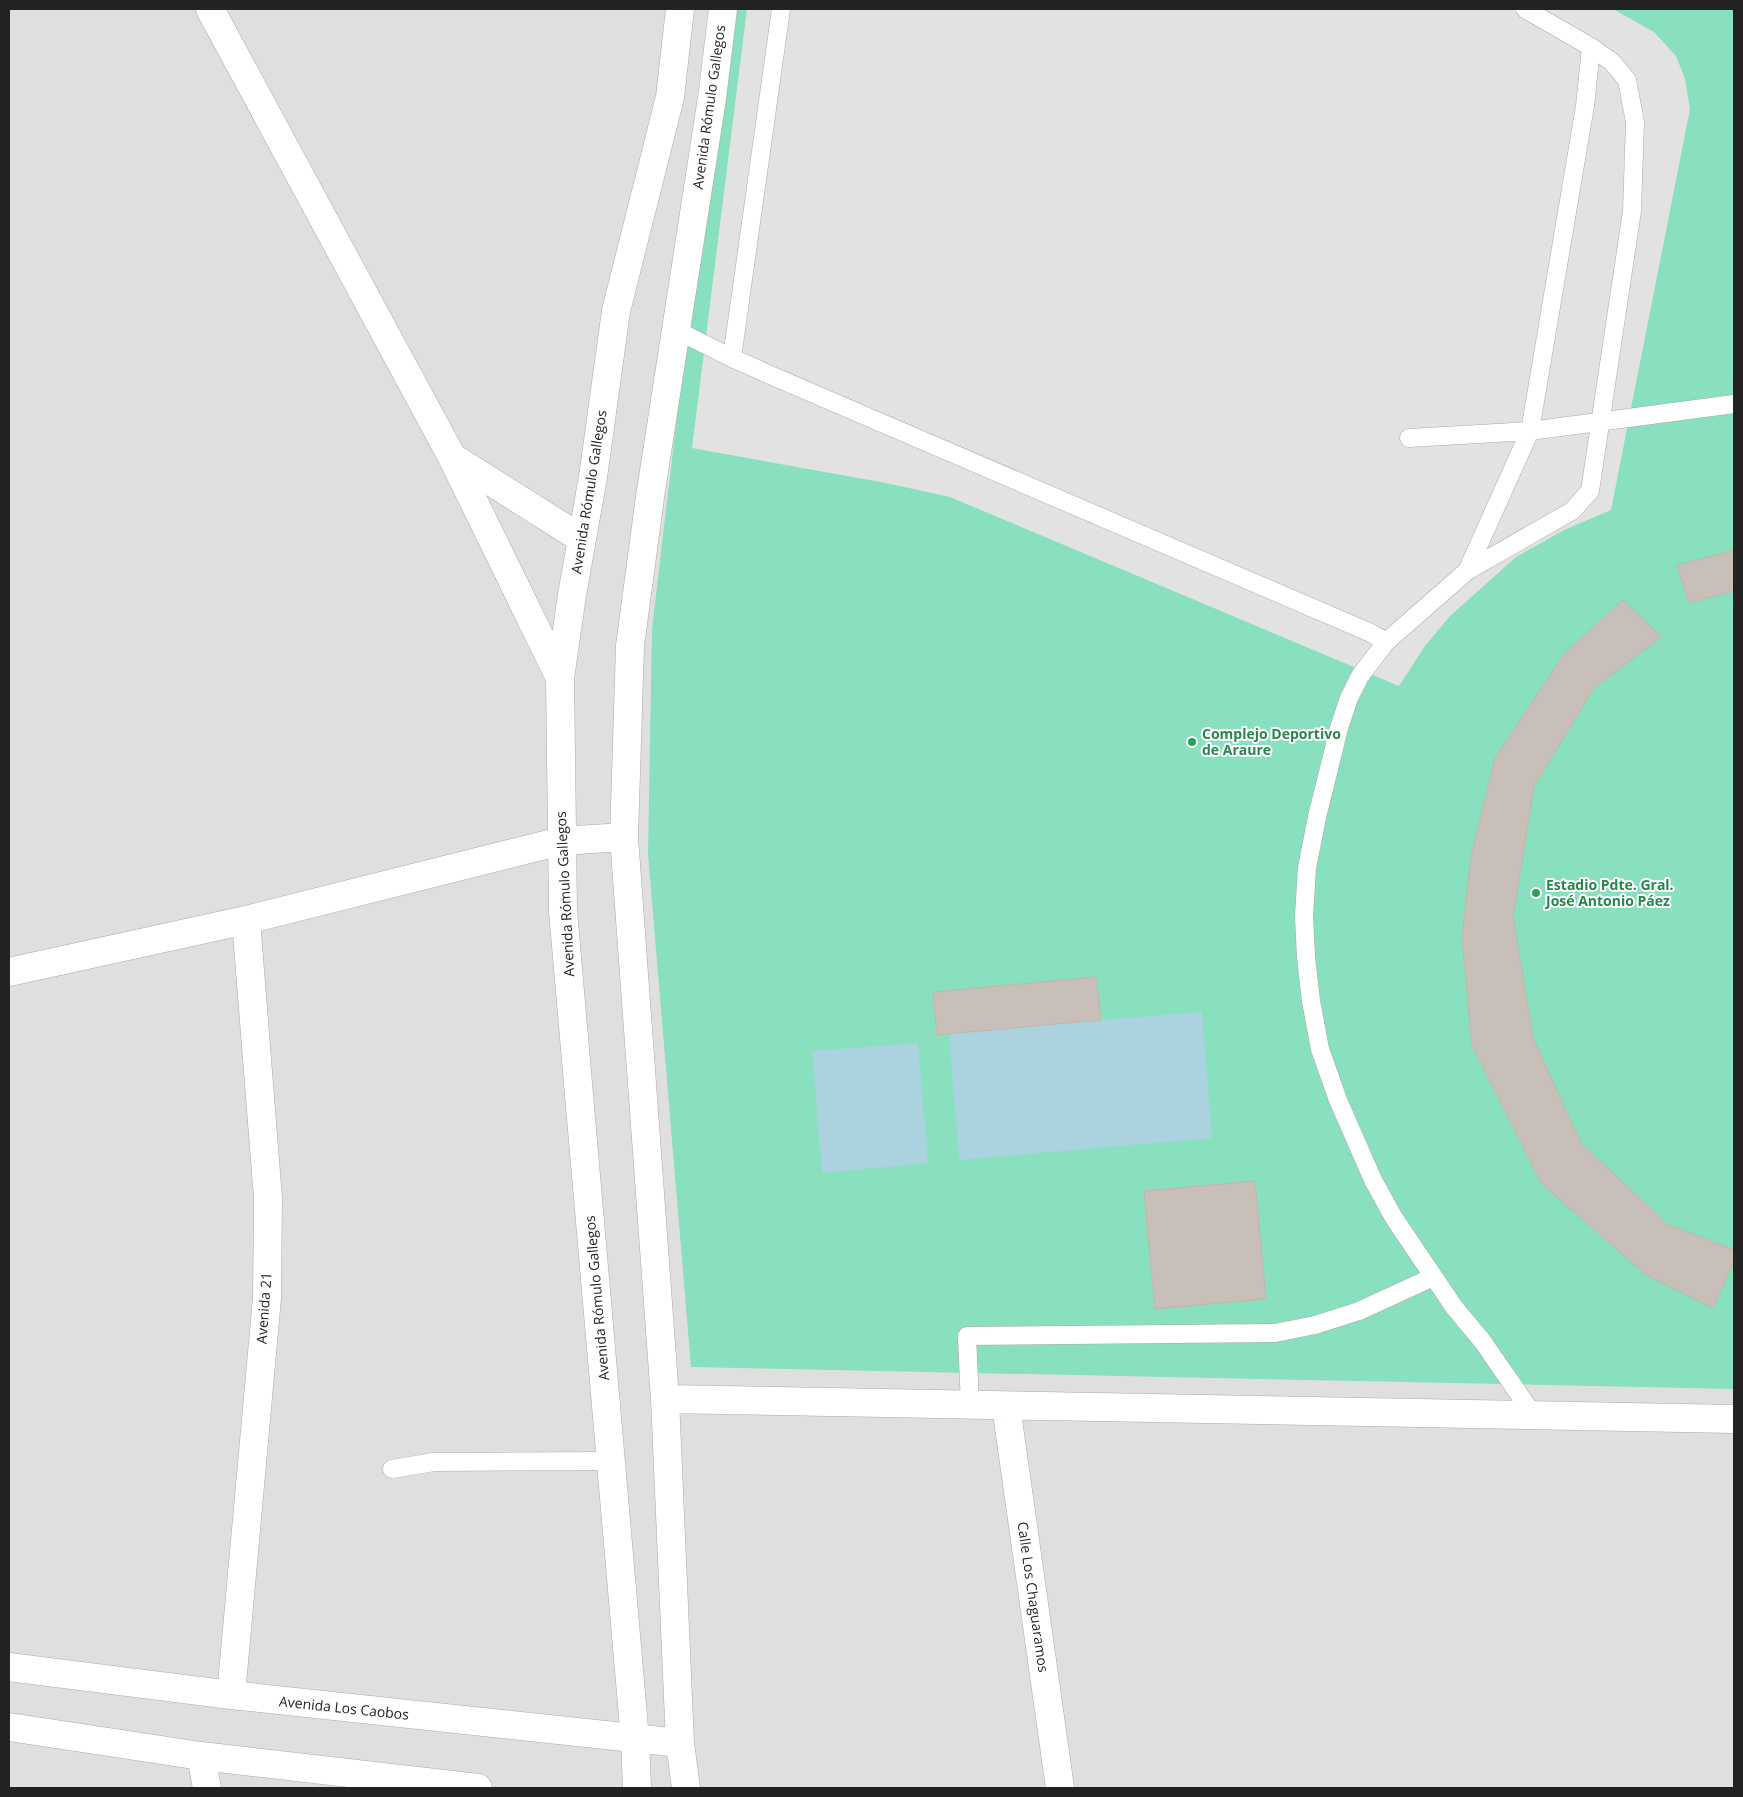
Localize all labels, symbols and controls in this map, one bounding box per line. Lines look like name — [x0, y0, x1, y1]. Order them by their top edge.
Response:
street label: Avenida Rómulo Gallegos — [688, 23, 729, 190]
street label: Avenida Rómulo Gallegos — [566, 408, 611, 575]
place label: Complejo Deportivo de Araure — [1202, 724, 1341, 759]
marker: Complejo Deportivo de Araure — [1186, 736, 1198, 748]
street label: Avenida Rómulo Gallegos — [551, 811, 578, 977]
place label: Estadio Pdte. Gral. José Antonio Páez — [1544, 875, 1674, 910]
marker: Estadio Pdte. Gral. José Antonio Páez — [1530, 887, 1542, 899]
street label: Avenida Rómulo Gallegos — [580, 1214, 613, 1381]
street label: Avenida 21 — [252, 1271, 275, 1344]
street label: Calle Los Chaguaramos — [1014, 1520, 1054, 1674]
street label: Avenida Los Caobos — [278, 1691, 410, 1724]

